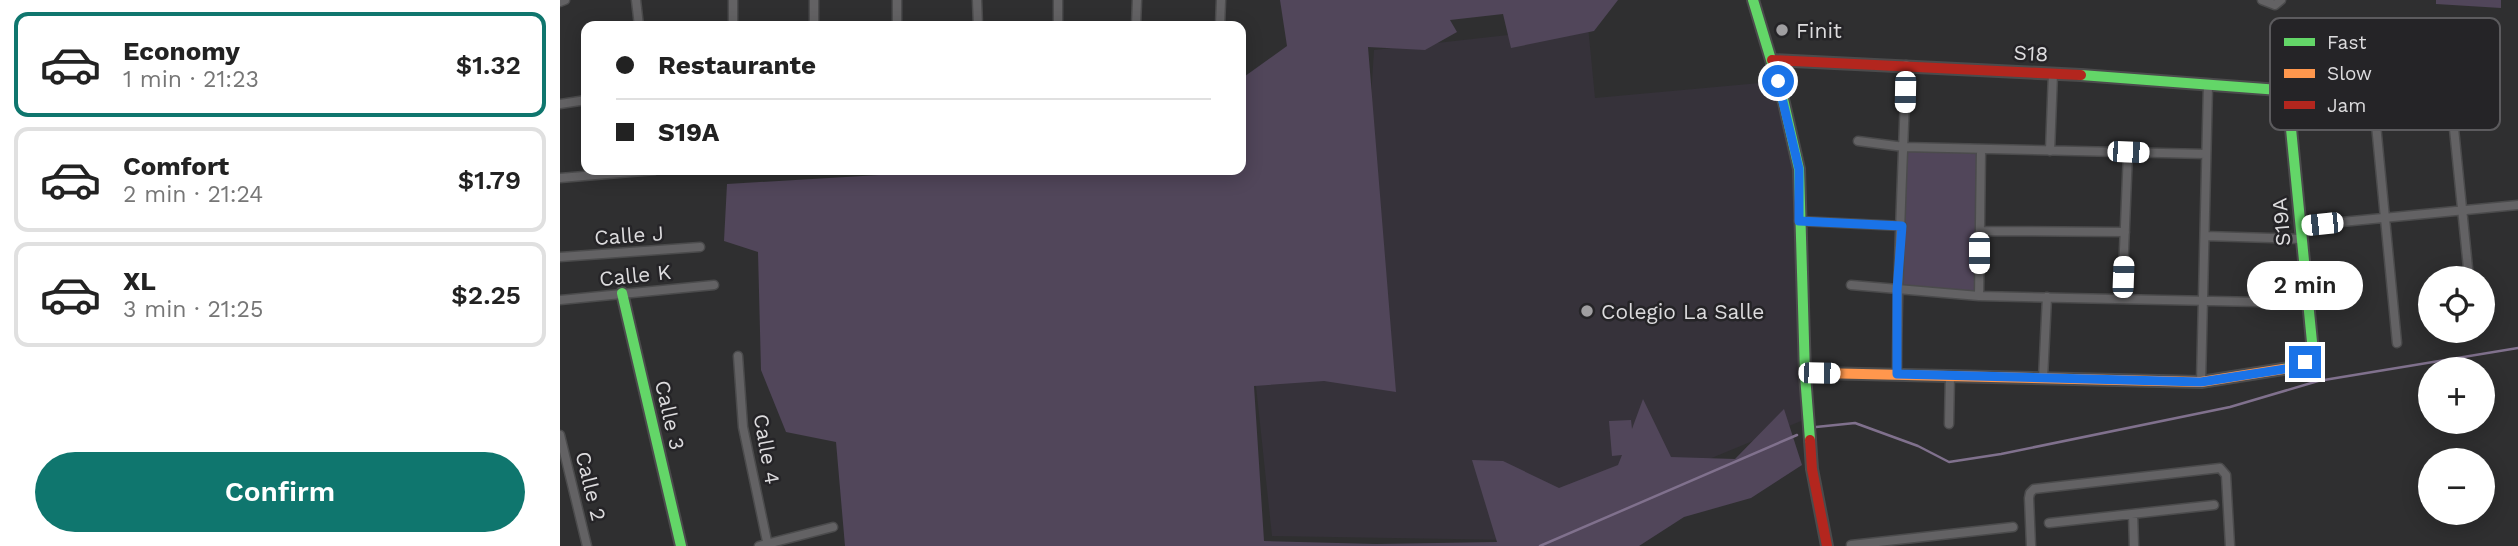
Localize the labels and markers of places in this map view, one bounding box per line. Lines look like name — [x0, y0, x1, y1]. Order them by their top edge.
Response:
place label: Finit — [1796, 18, 1842, 43]
marker: Finit — [1774, 22, 1790, 38]
place label: Colegio La Salle — [1601, 299, 1764, 324]
marker: Colegio La Salle — [1579, 303, 1595, 319]

